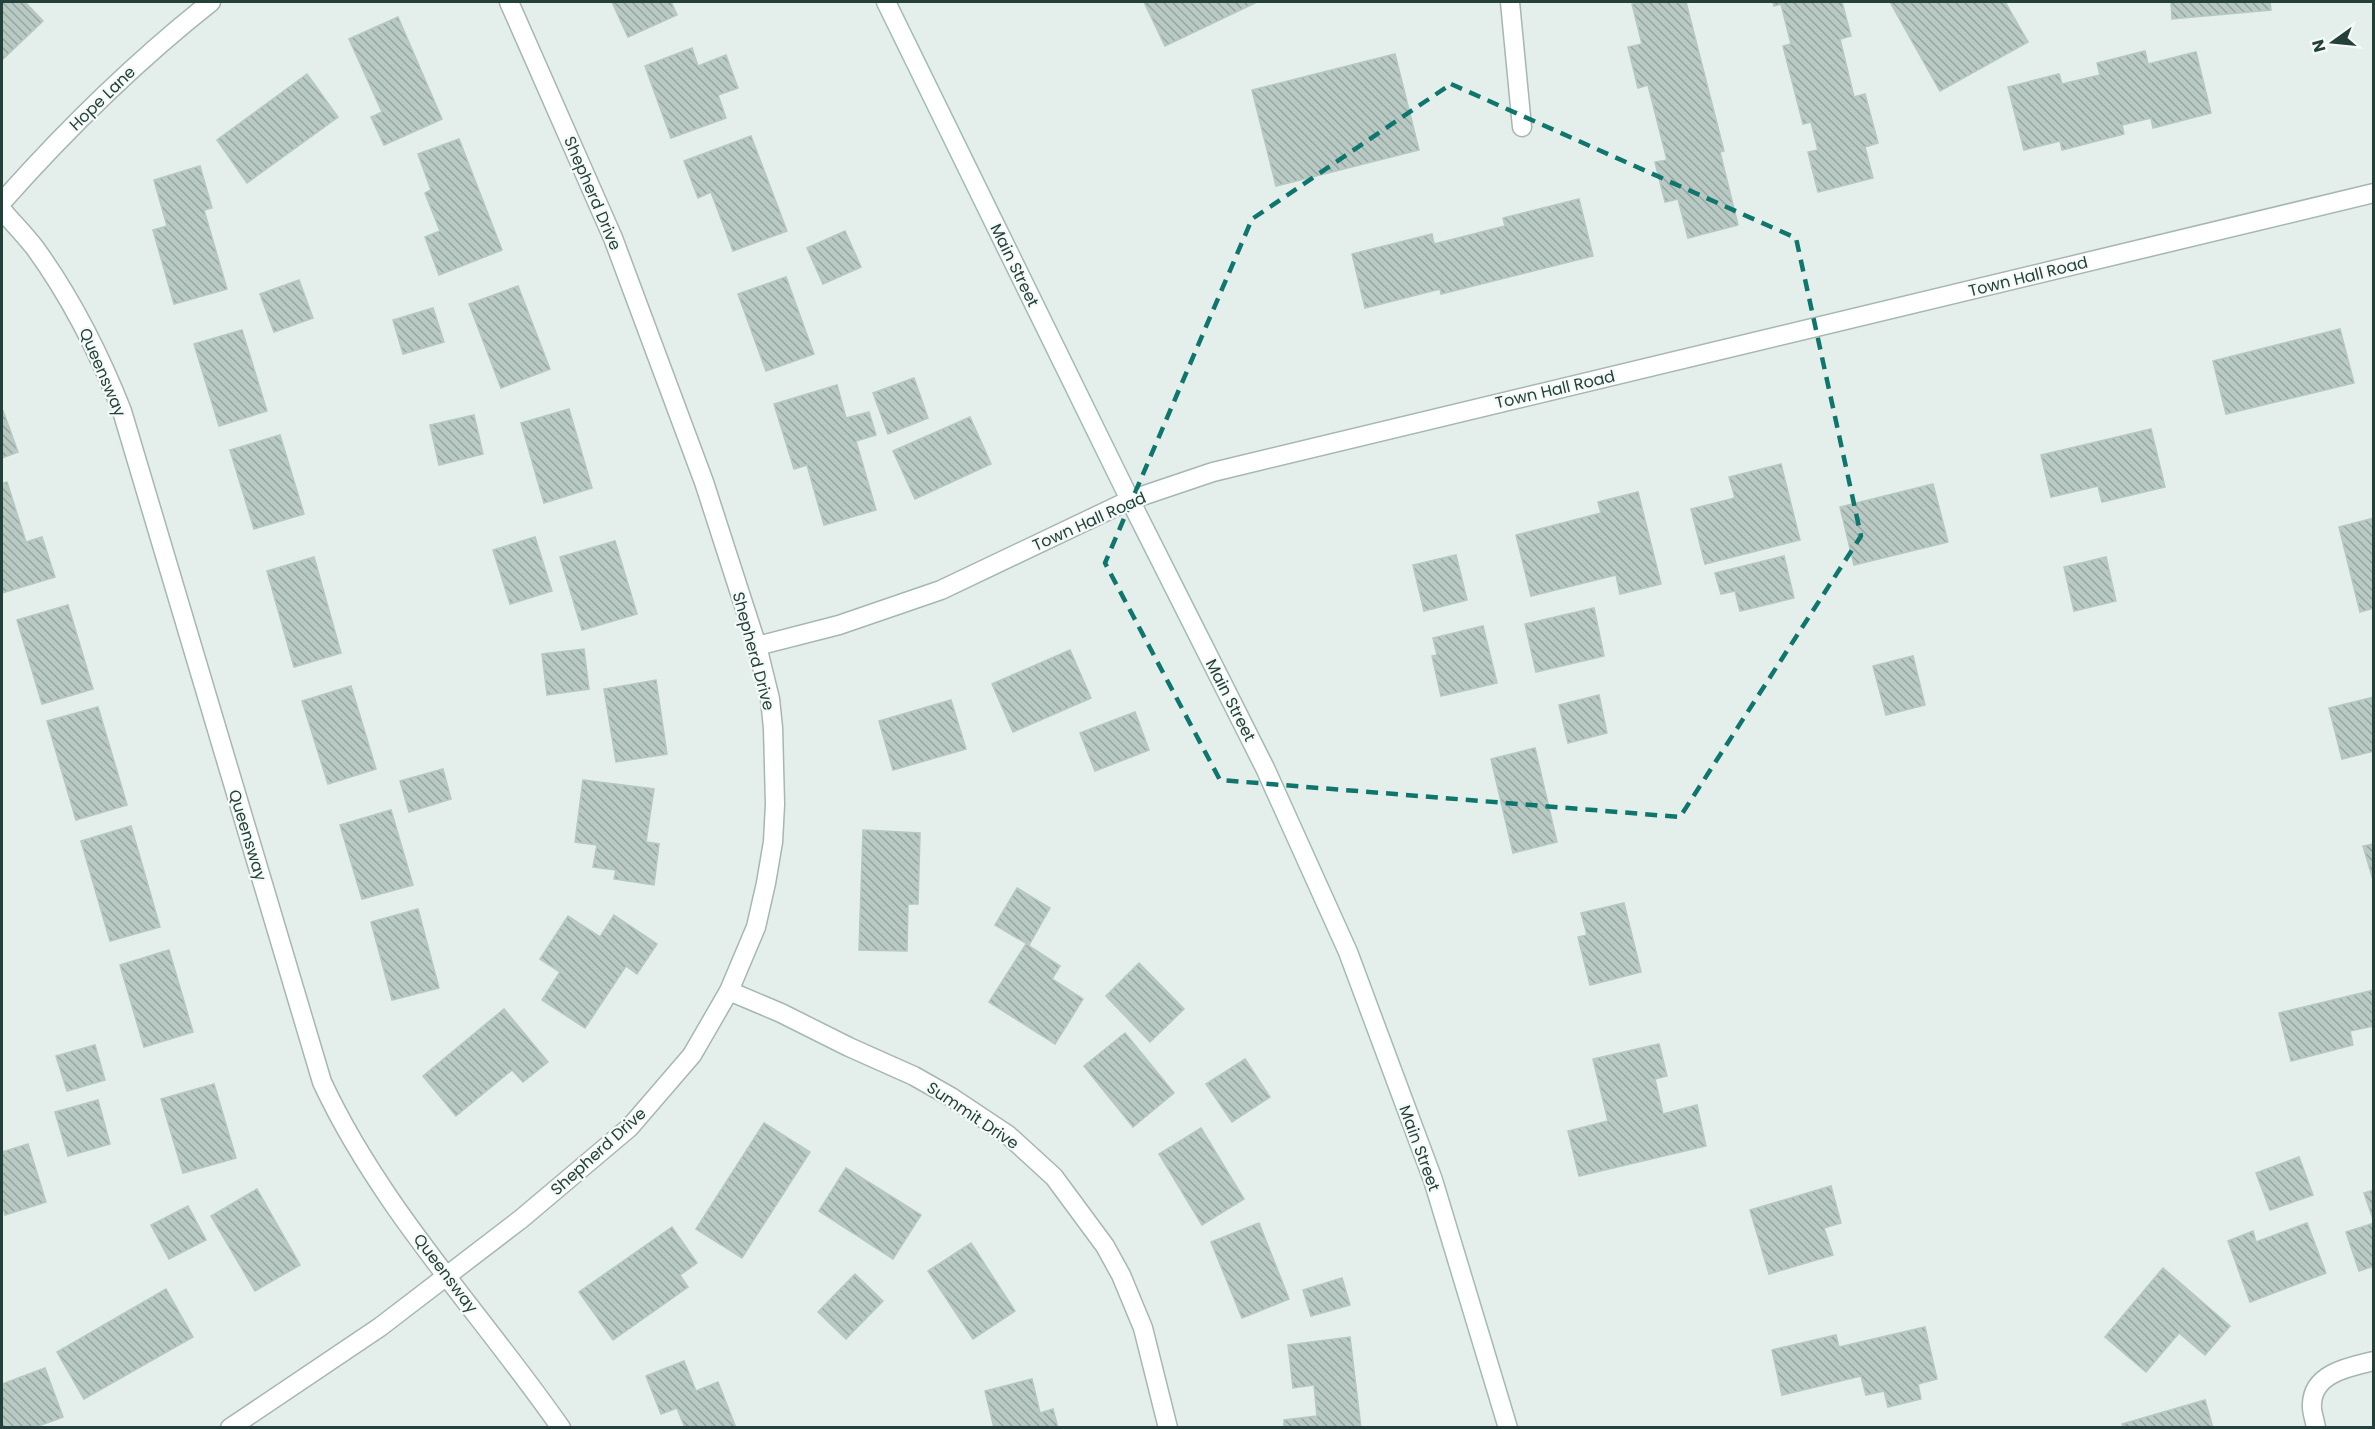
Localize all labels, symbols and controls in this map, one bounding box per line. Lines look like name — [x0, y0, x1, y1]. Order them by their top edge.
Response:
north arrow — [2303, 12, 2363, 72]
text: N — [2306, 37, 2332, 55]
street label: Hope Lane — [64, 61, 141, 136]
street label: Shepherd Drive — [558, 133, 627, 254]
street label: Main Street — [985, 220, 1045, 311]
street label: Town Hall Road — [1966, 251, 2090, 302]
street label: Queensway — [74, 324, 132, 420]
street label: Town Hall Road — [1493, 365, 1617, 414]
street label: Town Hall Road — [1029, 486, 1150, 557]
street label: Shepherd Drive — [727, 589, 780, 713]
street label: Main Street — [1200, 655, 1261, 746]
street label: Queensway — [223, 787, 272, 884]
street label: Summit Drive — [922, 1076, 1023, 1155]
street label: Shepherd Drive — [545, 1102, 651, 1201]
street label: Main Street — [1393, 1102, 1446, 1195]
street label: Queensway — [408, 1229, 483, 1318]

